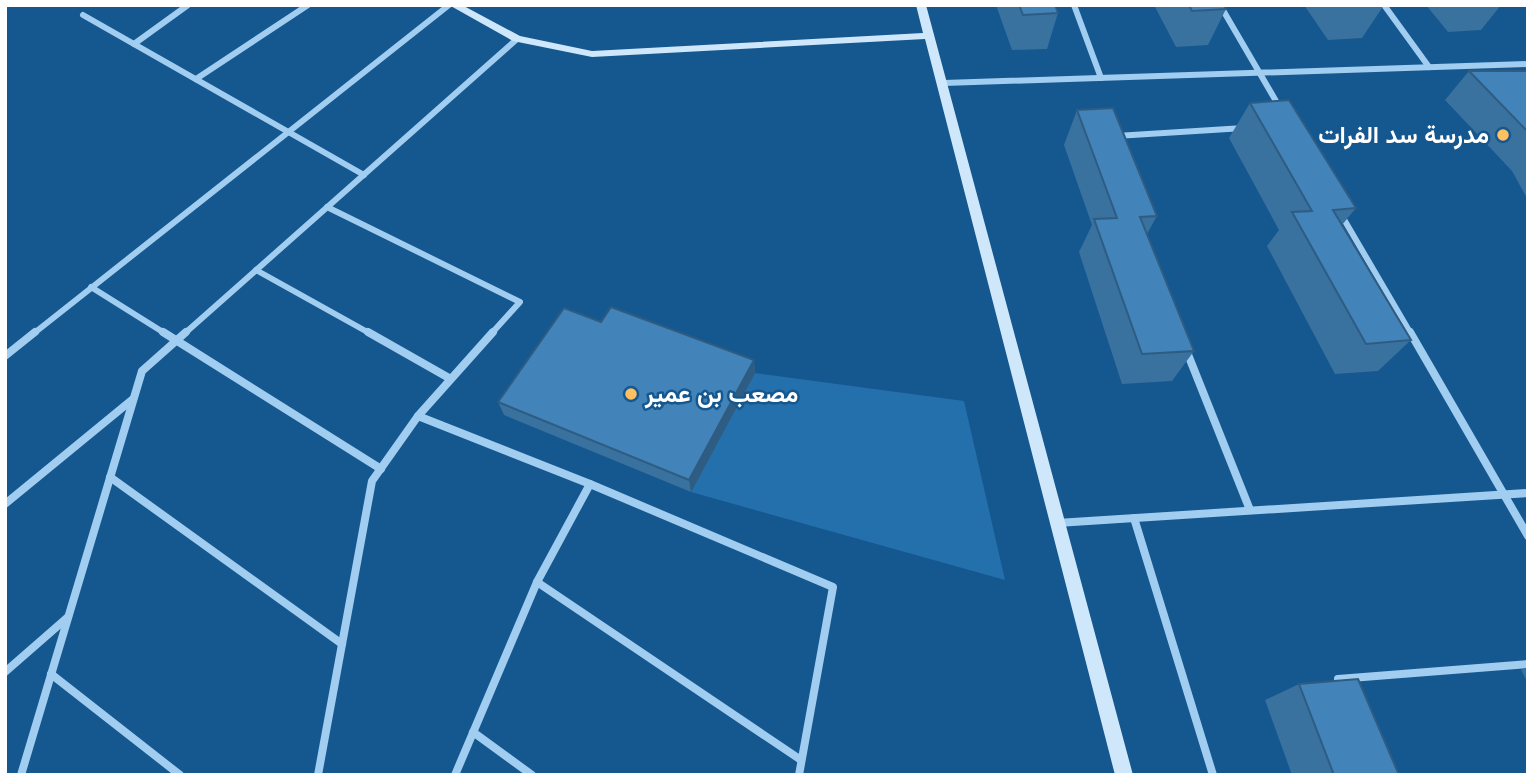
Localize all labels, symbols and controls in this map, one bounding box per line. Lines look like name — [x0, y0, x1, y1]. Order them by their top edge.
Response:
place label: مدرسة سد الفرات — [1318, 119, 1489, 151]
marker: مدرسة سد الفرات — [1495, 127, 1511, 143]
place label: مصعب بن عمير — [644, 378, 798, 410]
marker: مصعب بن عمير — [623, 386, 639, 402]

